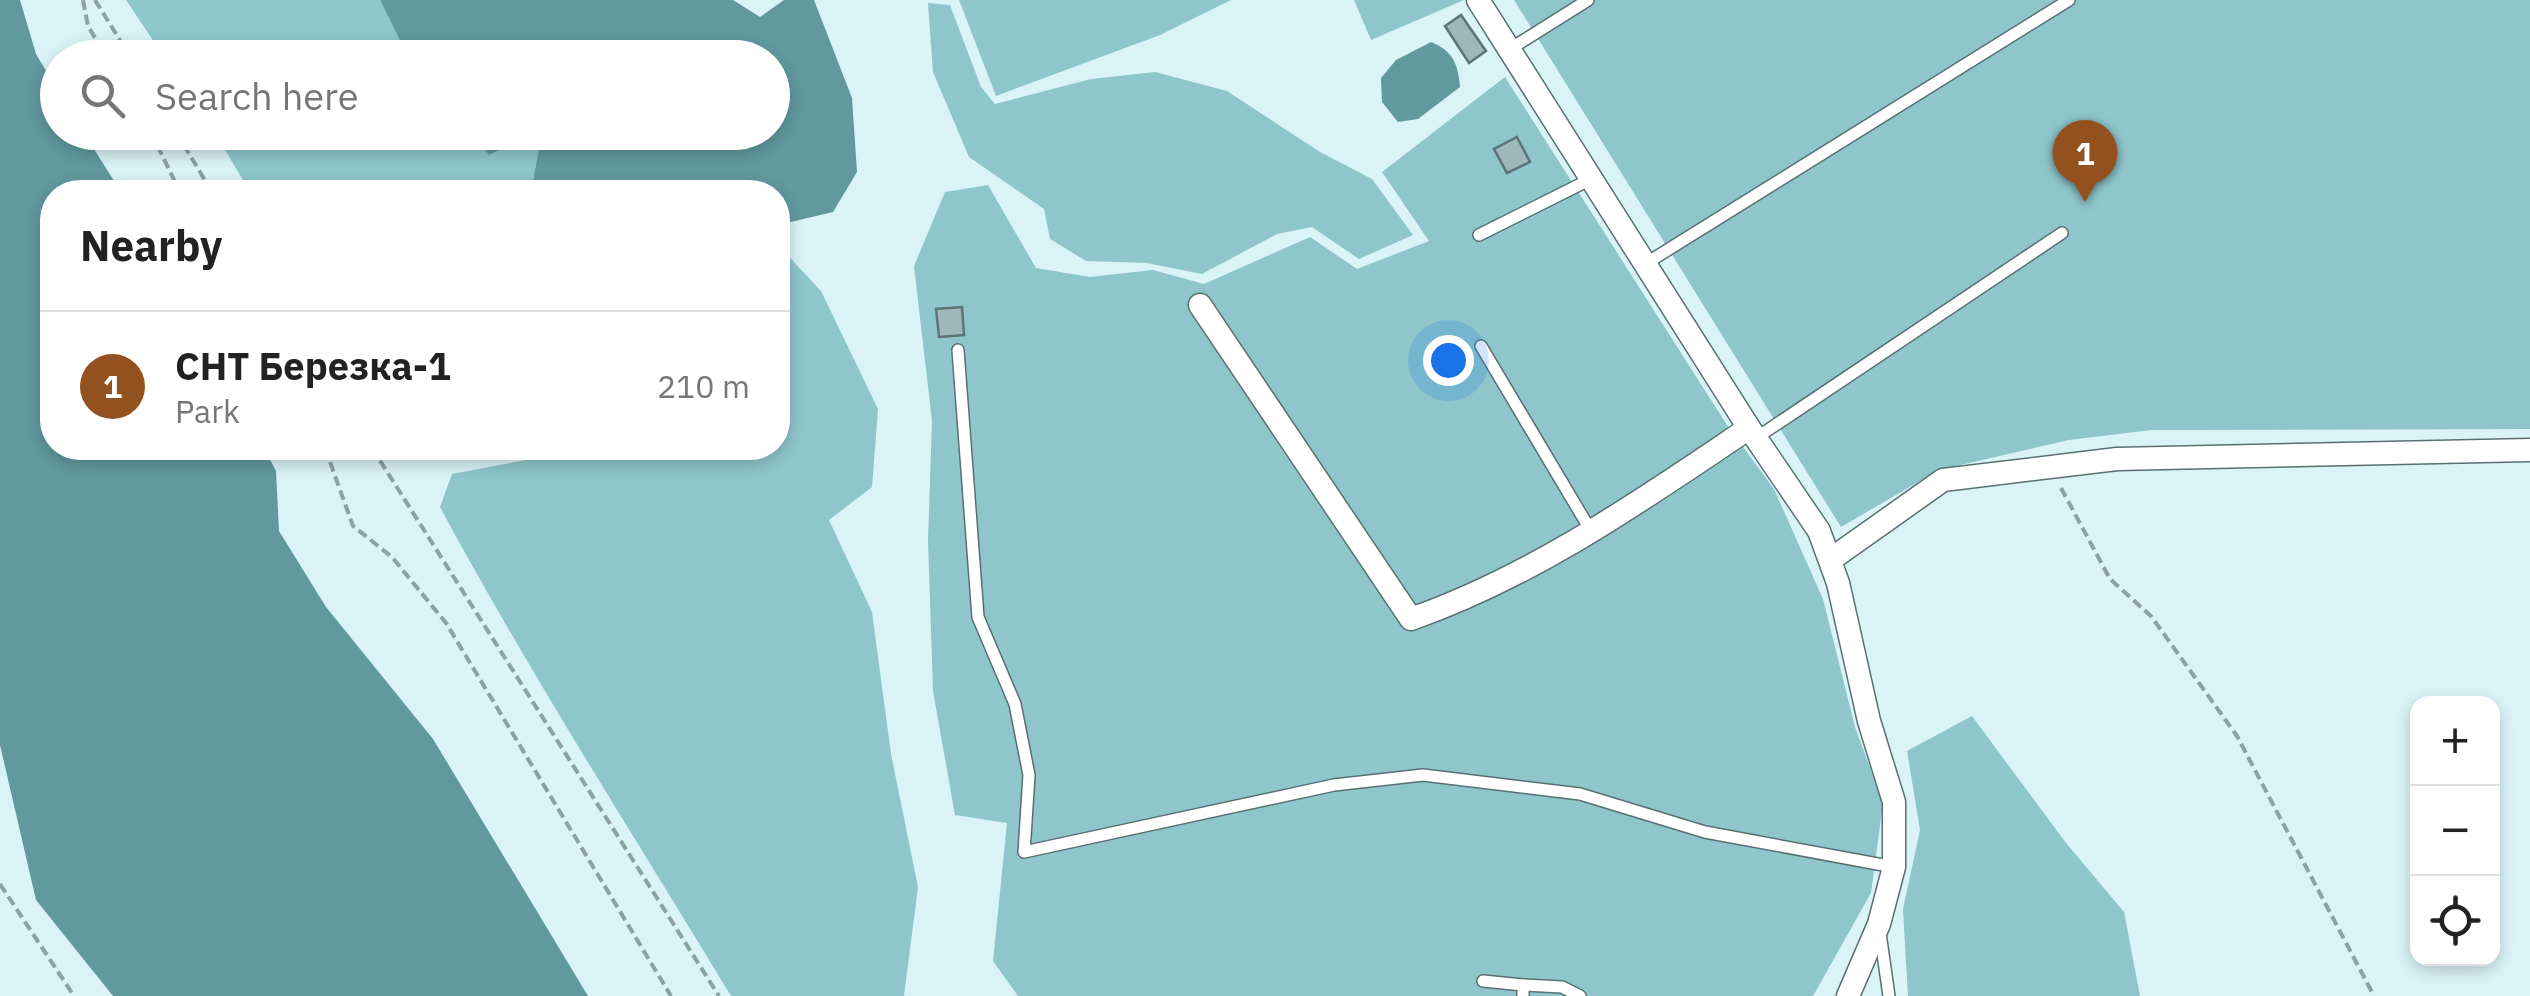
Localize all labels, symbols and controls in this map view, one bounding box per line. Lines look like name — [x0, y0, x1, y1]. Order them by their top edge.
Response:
search box — [40, 40, 790, 150]
icon: search — [75, 68, 130, 123]
text: Search here — [155, 71, 359, 120]
pin: 1 — [2052, 120, 2118, 202]
text: Nearby — [80, 218, 222, 273]
your location — [1423, 335, 1474, 386]
text: СНТ Березка-1 — [175, 341, 451, 390]
text: 1 — [103, 365, 122, 407]
text: 210 m — [657, 365, 750, 407]
text: Park — [175, 390, 240, 432]
map controls — [2410, 696, 2500, 966]
button: + — [2410, 696, 2500, 786]
button: − — [2410, 786, 2500, 876]
button: locate — [2410, 876, 2500, 966]

